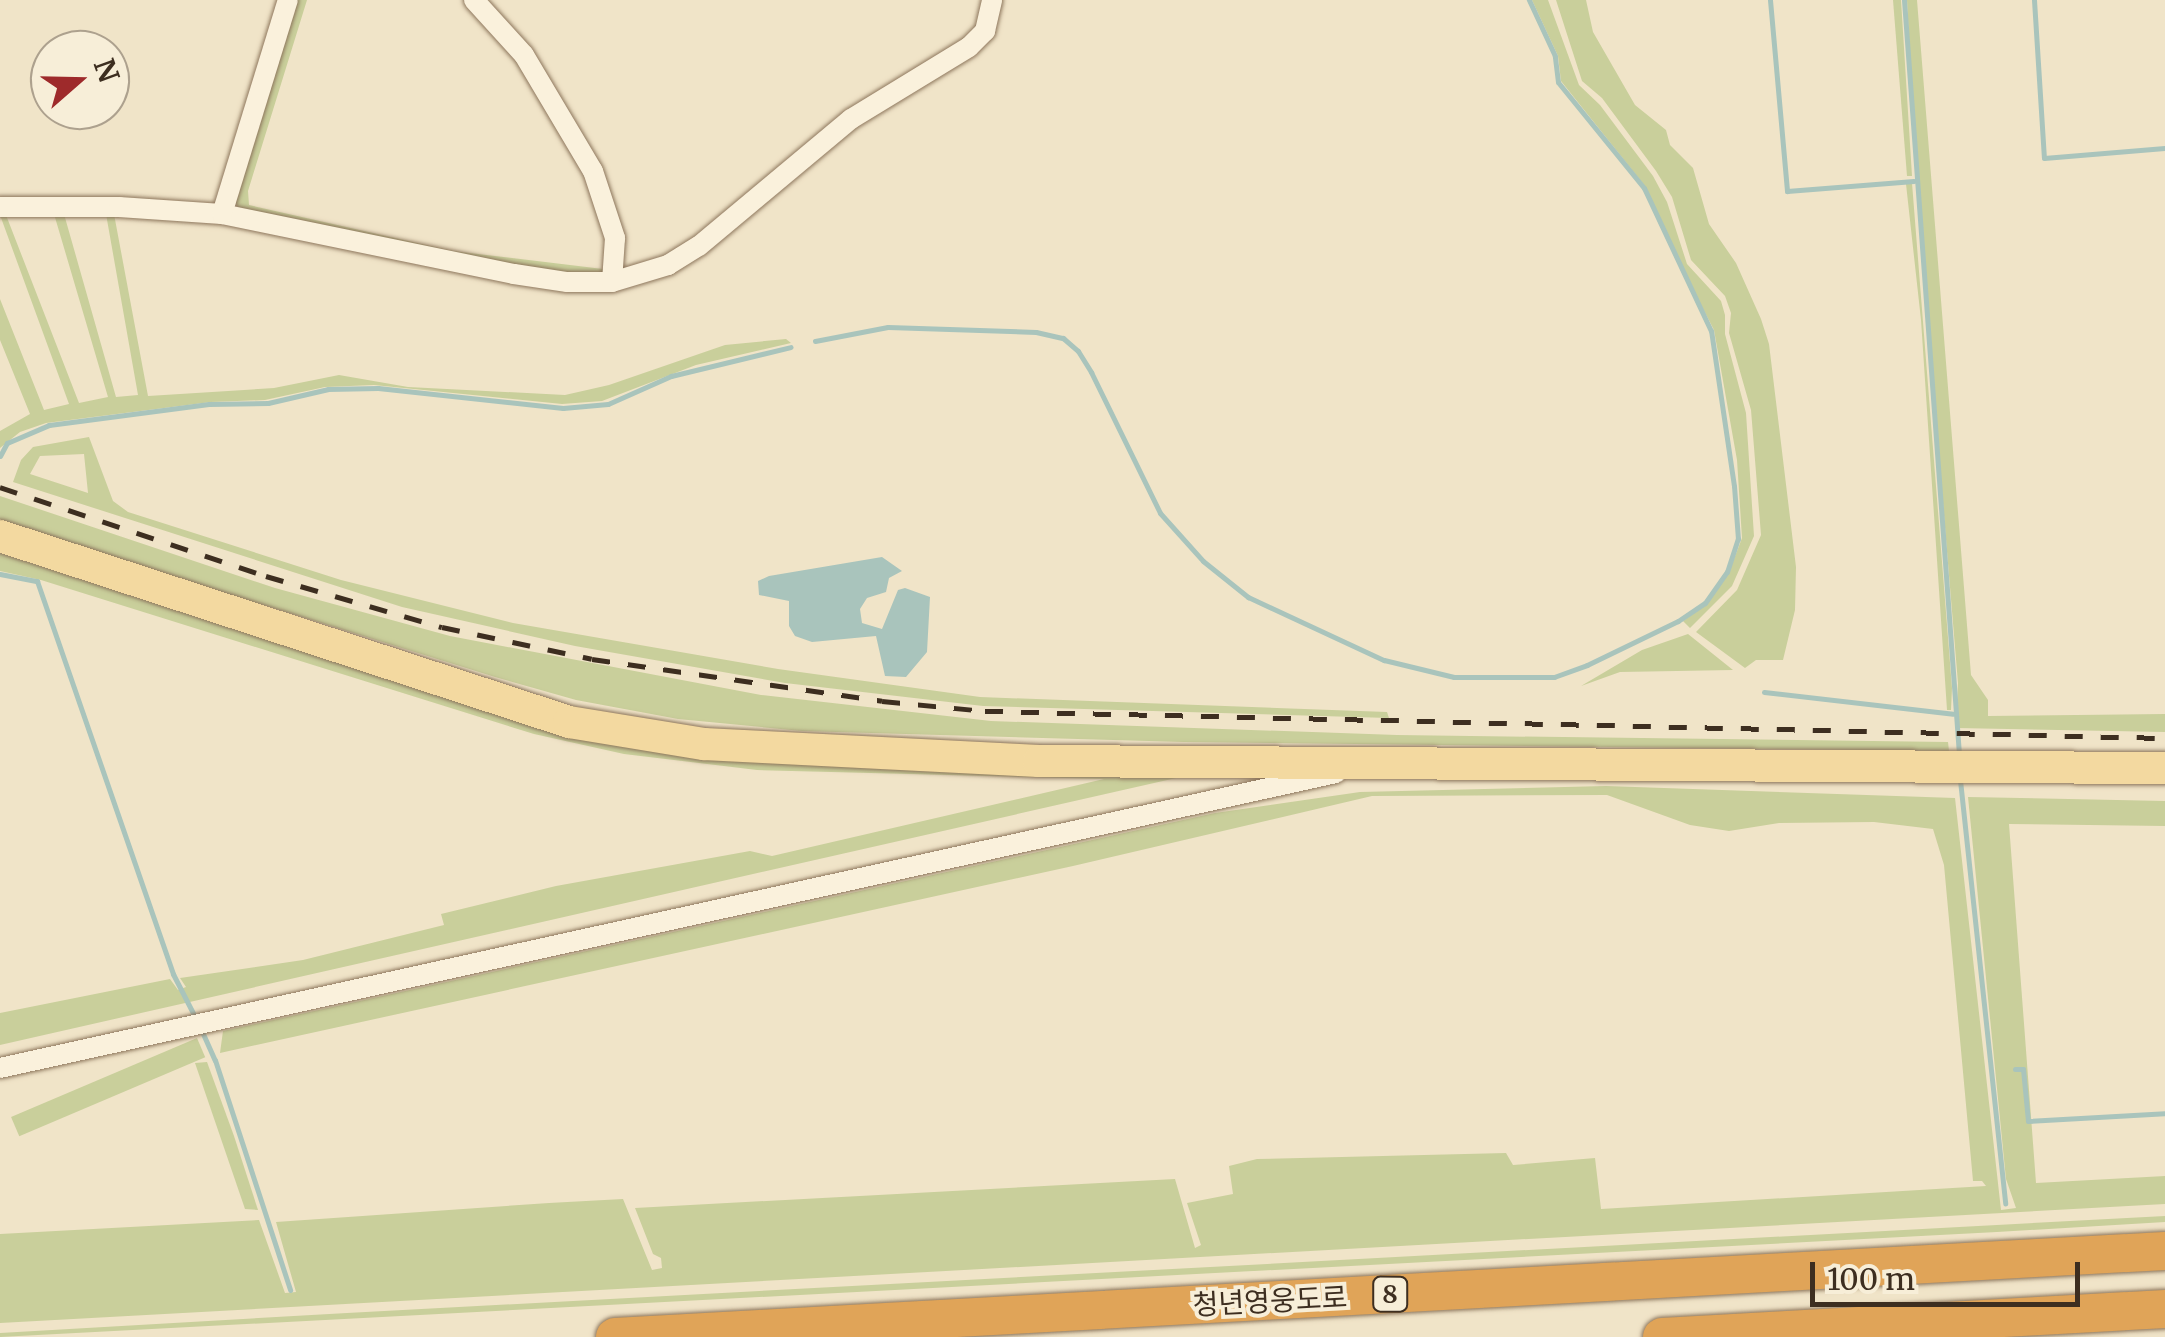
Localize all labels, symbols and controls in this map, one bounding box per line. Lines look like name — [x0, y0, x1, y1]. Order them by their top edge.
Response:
north arrow — [30, 30, 130, 130]
text: N — [86, 54, 127, 87]
scale bar — [1815, 1242, 2085, 1304]
text: 100 m — [1827, 1260, 1915, 1298]
road number: 8 — [1370, 1274, 1410, 1314]
street label: 청년영웅도로 — [1192, 1280, 1348, 1322]

